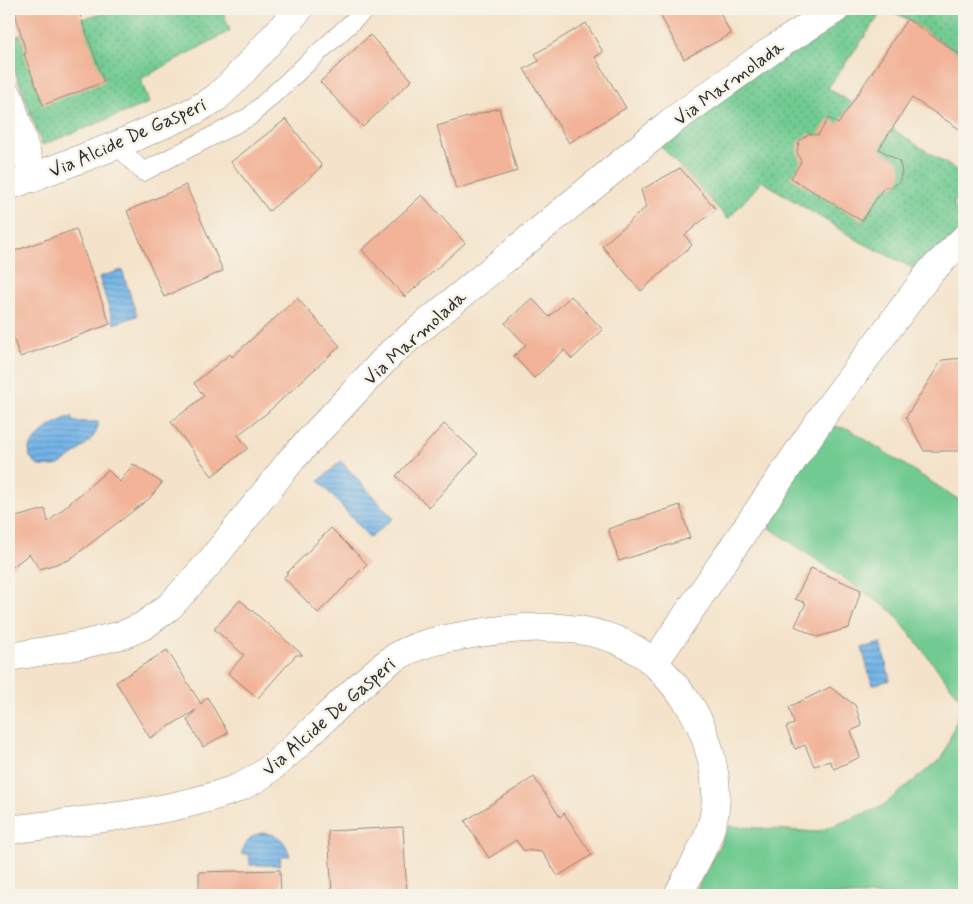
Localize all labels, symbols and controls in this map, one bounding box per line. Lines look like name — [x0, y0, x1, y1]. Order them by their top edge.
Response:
street label: Via Marmolada — [669, 34, 790, 132]
street label: Via Alcide De Gasperi — [45, 93, 210, 184]
street label: Via Marmolada — [358, 285, 472, 391]
street label: Via Alcide De Gasperi — [257, 652, 401, 782]

